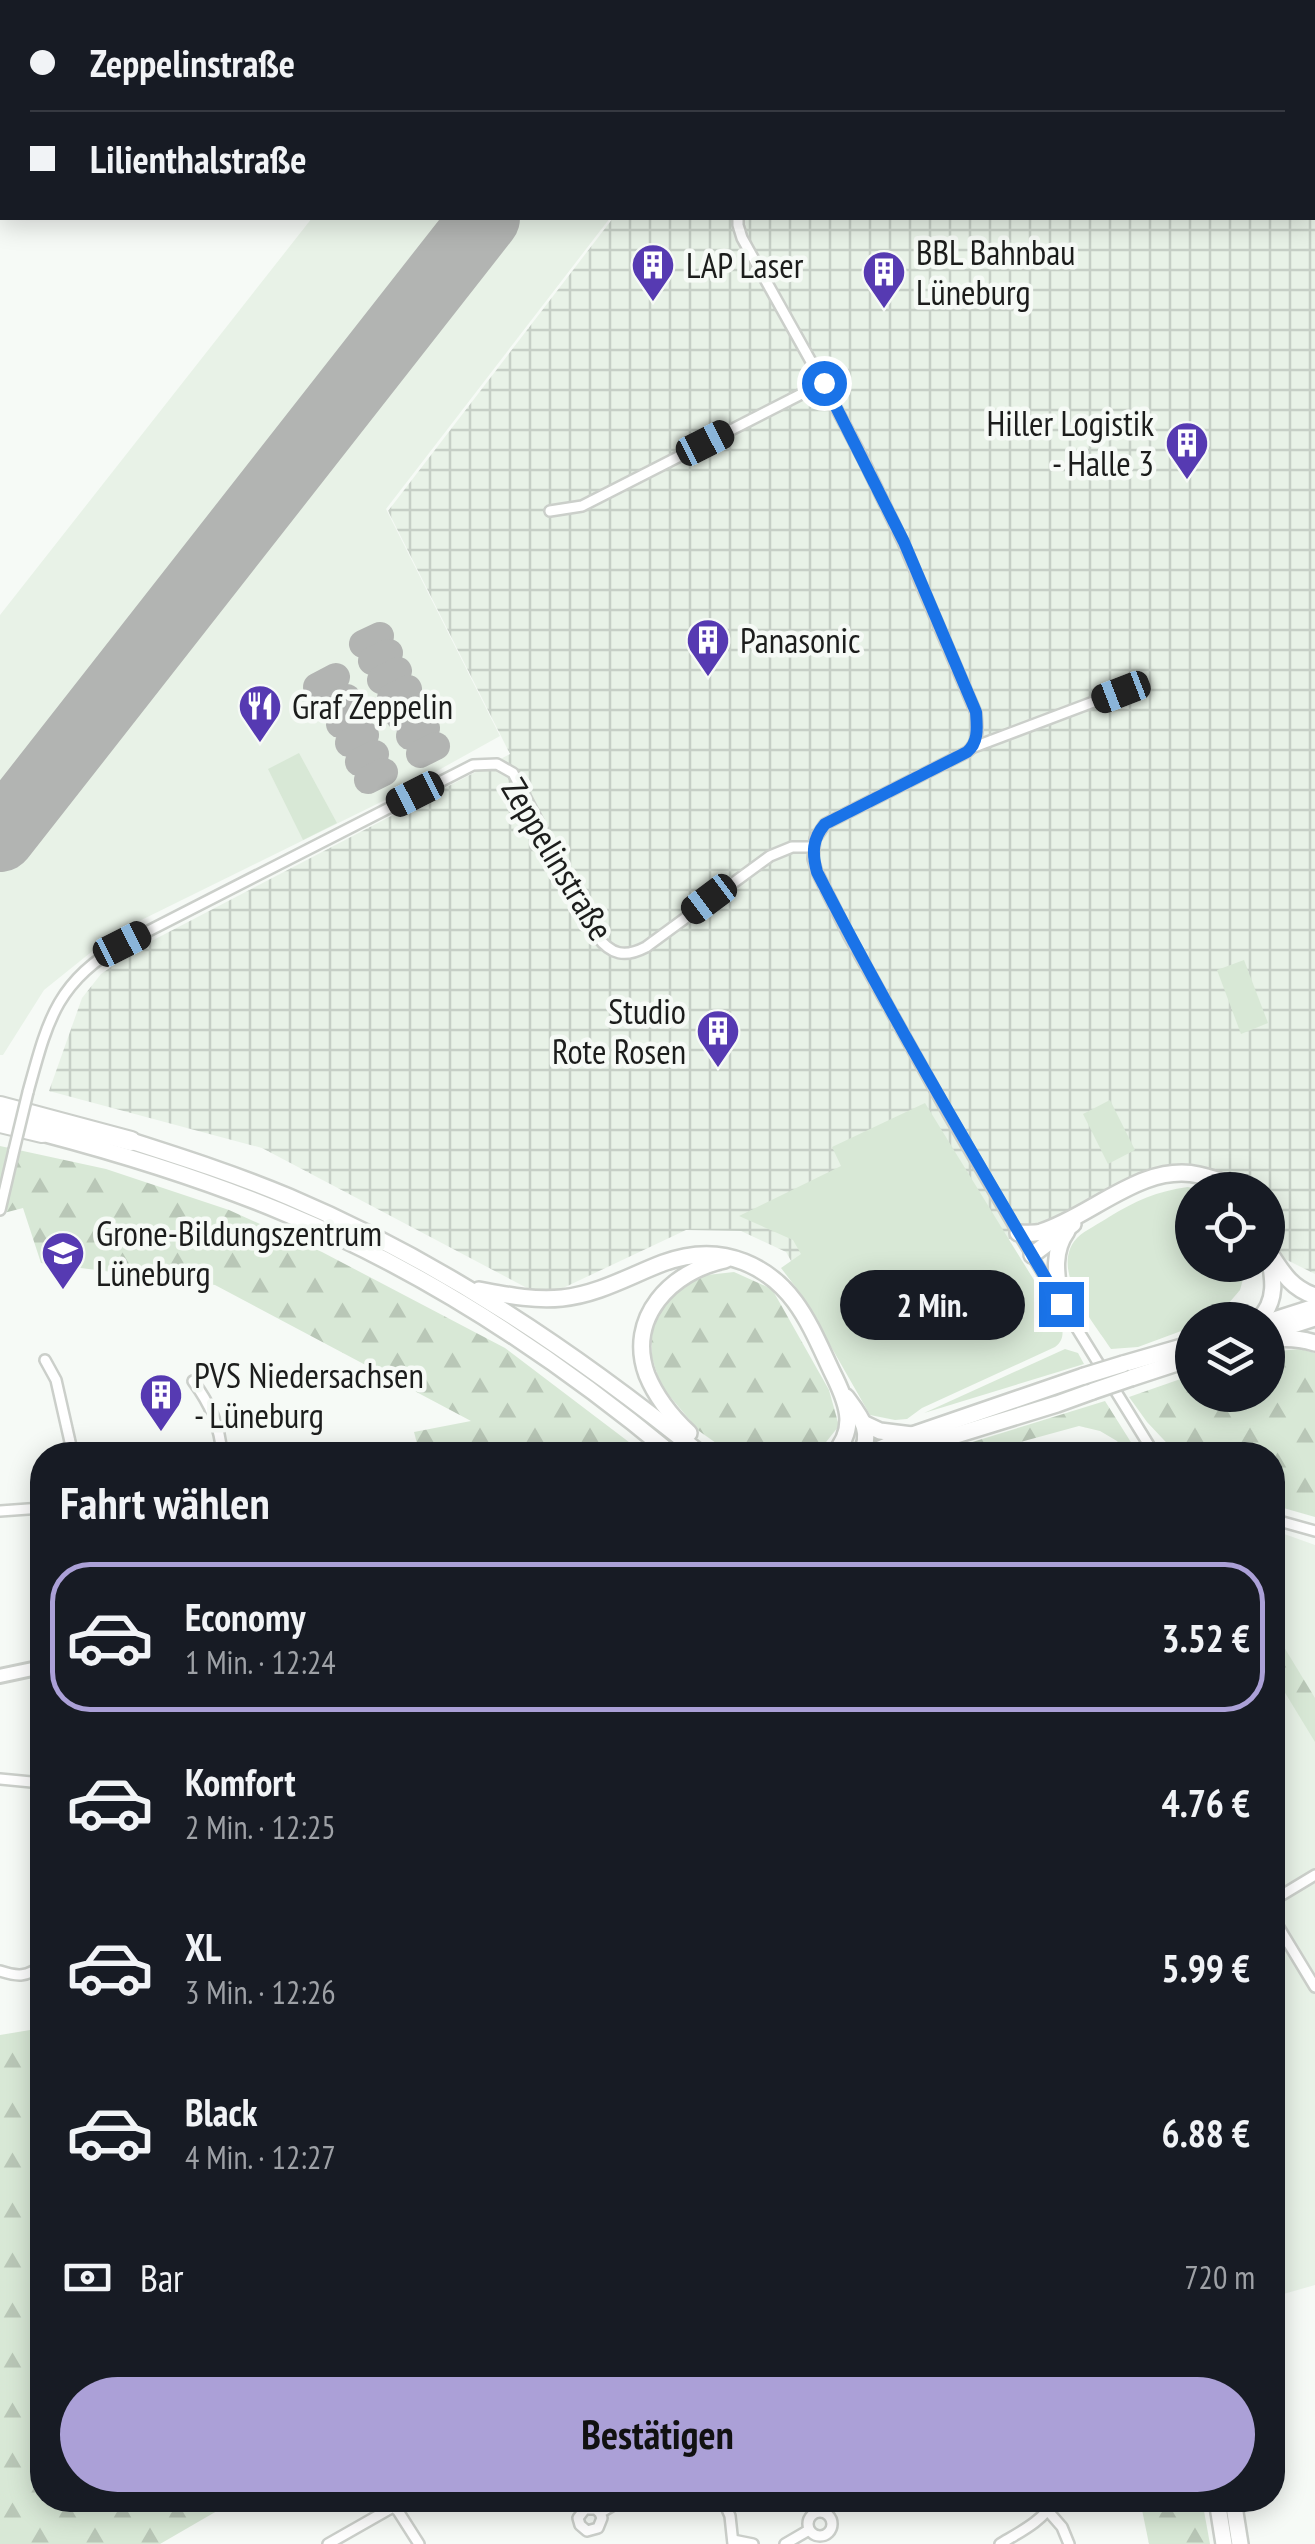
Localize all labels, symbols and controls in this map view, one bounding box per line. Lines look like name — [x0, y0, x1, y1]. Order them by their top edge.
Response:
text: Zeppelinstraße — [90, 38, 295, 87]
text: Lilienthalstraße — [90, 134, 307, 183]
place label: BBL Bahnbau Lüneburg — [916, 229, 1075, 315]
building icon: LAP Laser — [630, 242, 676, 303]
place label: LAP Laser — [686, 242, 804, 288]
building icon: BBL Bahnbau Lüneburg — [861, 249, 907, 310]
route start — [802, 361, 847, 406]
place label: Hiller Logistik - Halle 3 — [986, 400, 1154, 486]
car — [671, 416, 739, 470]
building icon: Hiller Logistik - Halle 3 — [1164, 420, 1210, 481]
building icon: Panasonic — [685, 617, 731, 678]
place label: Panasonic — [740, 617, 861, 663]
car — [1088, 667, 1154, 717]
restaurant icon: Graf Zeppelin — [237, 683, 283, 744]
place label: Graf Zeppelin — [292, 683, 453, 729]
car — [381, 767, 449, 821]
street label: Zeppelinstraße — [492, 770, 624, 948]
car — [676, 869, 742, 929]
car — [88, 917, 156, 971]
place label: Studio Rote Rosen — [552, 988, 686, 1074]
building icon: Studio Rote Rosen — [695, 1008, 741, 1069]
map controls — [1175, 1172, 1285, 1412]
button: locate — [1175, 1172, 1285, 1282]
place label: Grone-Bildungszentrum Lüneburg — [96, 1210, 382, 1296]
school or university icon: Grone-Bildungszentrum Lüneburg — [40, 1230, 86, 1291]
callout: 2 Min. — [841, 1269, 1026, 1339]
route end — [1039, 1282, 1084, 1327]
text: 2 Min. — [897, 1284, 968, 1326]
button: layers — [1175, 1302, 1285, 1412]
place label: PVS Niedersachsen - Lüneburg — [194, 1352, 424, 1438]
building icon: PVS Niedersachsen - Lüneburg — [138, 1372, 184, 1433]
text: Fahrt wählen — [60, 1473, 270, 1531]
icon: car — [65, 1592, 155, 1682]
text: Economy — [185, 1592, 305, 1641]
text: 3.52 € — [1161, 1613, 1250, 1662]
text: 1 Min. · 12:24 — [185, 1641, 336, 1683]
icon: car — [65, 1757, 155, 1847]
text: Komfort — [185, 1757, 296, 1806]
text: 4.76 € — [1161, 1778, 1250, 1827]
text: 2 Min. · 12:25 — [185, 1806, 336, 1848]
icon: car — [65, 1922, 155, 2012]
text: XL — [185, 1922, 221, 1971]
text: 5.99 € — [1161, 1943, 1250, 1992]
text: 3 Min. · 12:26 — [185, 1971, 336, 2013]
icon: car — [65, 2087, 155, 2177]
text: Black — [185, 2087, 258, 2136]
text: 6.88 € — [1161, 2108, 1250, 2157]
text: 4 Min. · 12:27 — [185, 2136, 336, 2178]
icon: cash — [60, 2250, 115, 2305]
text: Bar — [140, 2253, 184, 2302]
text: 720 m — [1184, 2256, 1255, 2298]
button: Bestätigen — [60, 2377, 1255, 2492]

